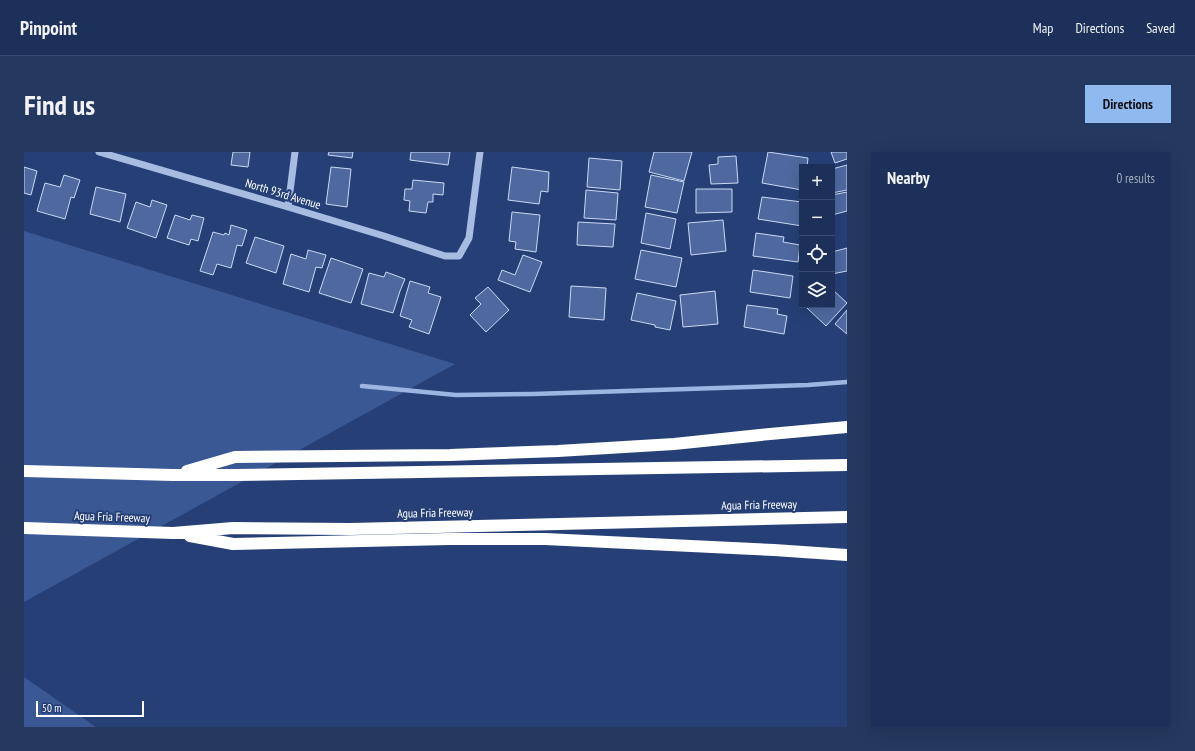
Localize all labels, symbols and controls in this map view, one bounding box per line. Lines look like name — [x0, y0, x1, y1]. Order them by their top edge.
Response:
text: Pinpoint — [20, 16, 77, 40]
text: Map — [1033, 19, 1053, 37]
text: Directions — [1075, 19, 1124, 37]
text: Saved — [1146, 19, 1175, 37]
button: Directions — [1085, 85, 1171, 123]
text: Find us — [24, 86, 95, 123]
map controls — [799, 164, 835, 308]
button: + — [799, 164, 835, 200]
text: Nearby — [887, 167, 930, 189]
text: 0 results — [1116, 170, 1155, 187]
street label: North 93rd Avenue — [244, 175, 323, 212]
button: − — [799, 200, 835, 236]
button: locate — [799, 236, 835, 272]
button: layers — [799, 272, 835, 308]
street label: Agua Fria Freeway — [721, 496, 798, 513]
street label: Agua Fria Freeway — [397, 504, 474, 521]
street label: Agua Fria Freeway — [74, 508, 151, 525]
scale bar — [36, 699, 144, 718]
text: 50 m — [42, 701, 61, 715]

